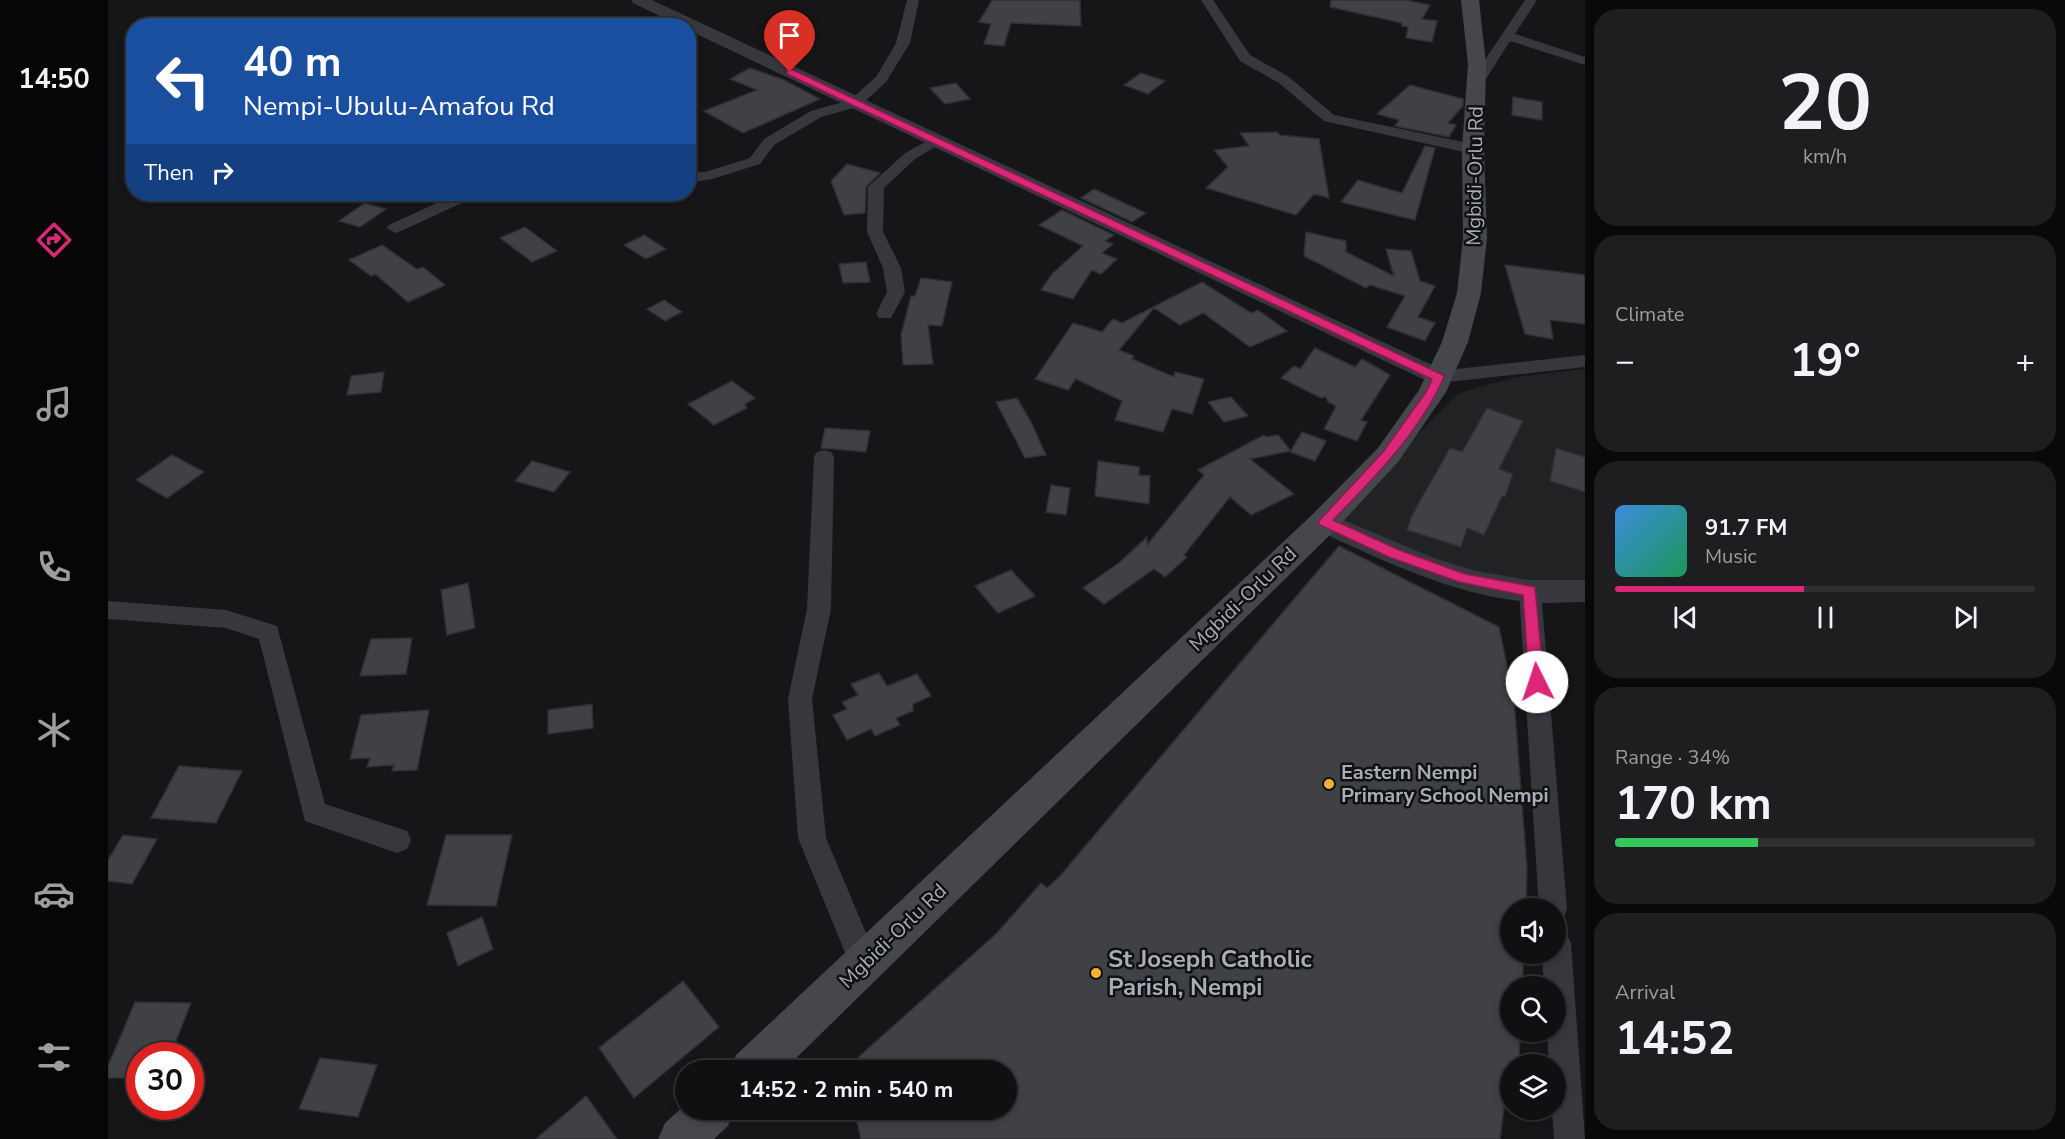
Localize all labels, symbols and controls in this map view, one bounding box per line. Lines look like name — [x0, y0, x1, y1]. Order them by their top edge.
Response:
pin — [764, 10, 815, 72]
icon: arrive — [773, 19, 806, 52]
text: 40 m — [243, 34, 342, 91]
icon: left — [144, 42, 222, 120]
text: 20 — [1778, 50, 1872, 157]
text: 14:50 — [18, 61, 90, 98]
text: Nempi-Ubulu-Amafou Rd — [243, 88, 555, 125]
street label: Mgbidi-Orlu Rd — [1460, 106, 1490, 246]
text: km/h — [1803, 143, 1847, 170]
icon: right — [206, 156, 239, 189]
text: Then — [144, 158, 194, 188]
icon: directions — [33, 219, 75, 261]
text: Climate — [1615, 301, 1684, 328]
text: 19° — [1789, 331, 1861, 392]
text: − — [1615, 339, 1635, 384]
text: + — [2015, 339, 2035, 384]
icon: music — [33, 383, 75, 425]
text: 91.7 FM — [1705, 513, 1787, 543]
street label: Mgbidi-Orlu Rd — [1183, 541, 1303, 657]
text: Music — [1705, 543, 1757, 570]
icon: phone — [33, 546, 75, 588]
icon: previous — [1669, 601, 1702, 634]
icon: pause — [1809, 601, 1842, 634]
icon: next — [1949, 601, 1982, 634]
position arrow — [1505, 650, 1569, 714]
icon: climate — [33, 709, 75, 751]
text: Range · 34% — [1615, 744, 1730, 771]
place label: Eastern Nempi Primary School Nempi — [1341, 759, 1549, 809]
text: 170 km — [1615, 774, 1772, 835]
marker: Eastern Nempi Primary School Nempi — [1322, 777, 1336, 791]
icon: car — [33, 873, 75, 915]
street label: Mgbidi-Orlu Rd — [833, 878, 953, 994]
map controls — [1500, 898, 1566, 1120]
button: sound — [1500, 898, 1566, 964]
place label: St Joseph Catholic Parish, Nempi — [1108, 943, 1313, 1003]
marker: St Joseph Catholic Parish, Nempi — [1089, 966, 1103, 980]
button: search — [1500, 976, 1566, 1042]
text: Arrival — [1615, 979, 1675, 1006]
text: 14:52 — [1615, 1009, 1734, 1070]
icon: filters — [33, 1036, 75, 1078]
speed limit sign: 30 — [126, 1042, 204, 1120]
button: layers — [1500, 1054, 1566, 1120]
text: 14:52 · 2 min · 540 m — [739, 1075, 953, 1105]

